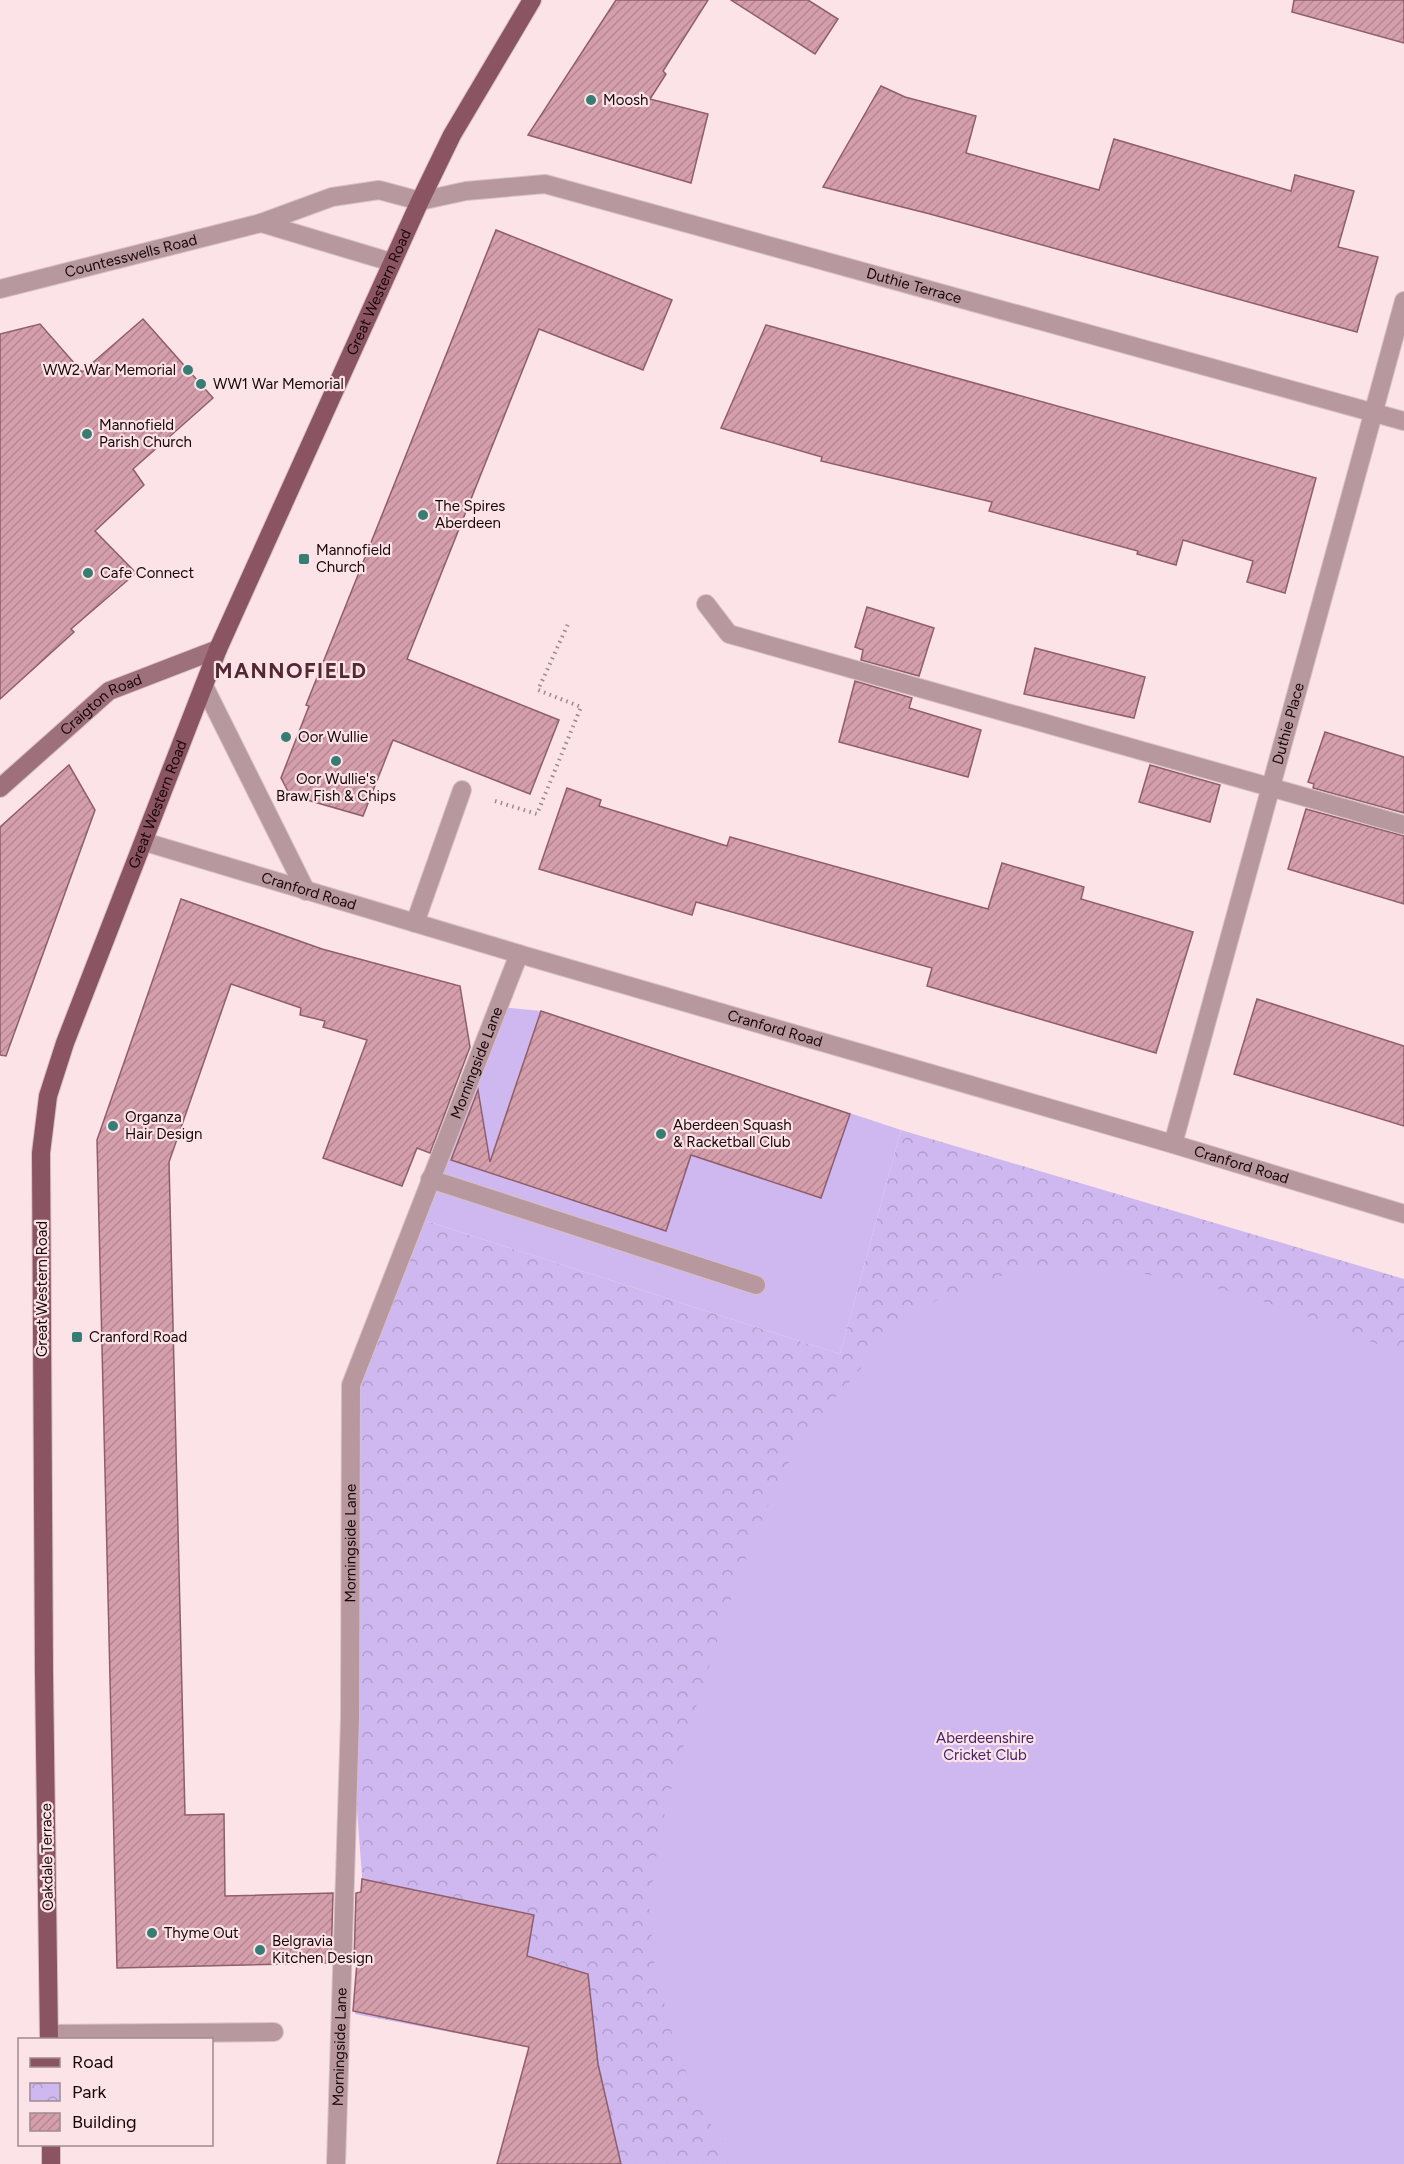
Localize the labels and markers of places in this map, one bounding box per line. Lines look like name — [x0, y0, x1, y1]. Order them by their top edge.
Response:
place label: Moosh — [603, 91, 648, 109]
marker: Moosh — [584, 93, 598, 107]
place label: WW2 War Memorial — [43, 361, 176, 379]
marker: WW2 War Memorial — [181, 363, 195, 377]
place label: WW1 War Memorial — [213, 375, 344, 393]
marker: WW1 War Memorial — [194, 377, 208, 391]
place label: Mannofield Parish Church — [99, 416, 192, 451]
marker: Mannofield Parish Church — [80, 427, 94, 441]
place label: The Spires Aberdeen — [435, 497, 505, 532]
marker: The Spires Aberdeen — [416, 508, 430, 522]
place label: Mannofield Church — [316, 541, 391, 576]
marker: Mannofield Church — [297, 552, 311, 566]
place label: Cafe Connect — [100, 564, 194, 582]
marker: Cafe Connect — [81, 566, 95, 580]
place label: Oor Wullie — [298, 728, 368, 746]
marker: Oor Wullie — [279, 730, 293, 744]
marker: Oor Wullie's Braw Fish & Chips — [329, 754, 343, 768]
place label: Oor Wullie's Braw Fish & Chips — [276, 770, 396, 805]
place label: Organza Hair Design — [125, 1108, 202, 1143]
place label: Aberdeen Squash & Racketball Club — [673, 1116, 792, 1151]
marker: Organza Hair Design — [106, 1119, 120, 1133]
marker: Aberdeen Squash & Racketball Club — [654, 1127, 668, 1141]
place label: Cranford Road — [89, 1328, 187, 1346]
marker: Cranford Road — [70, 1330, 84, 1344]
place label: Thyme Out — [164, 1924, 239, 1942]
marker: Thyme Out — [145, 1926, 159, 1940]
place label: Belgravia Kitchen Design — [272, 1932, 373, 1967]
marker: Belgravia Kitchen Design — [253, 1943, 267, 1957]

